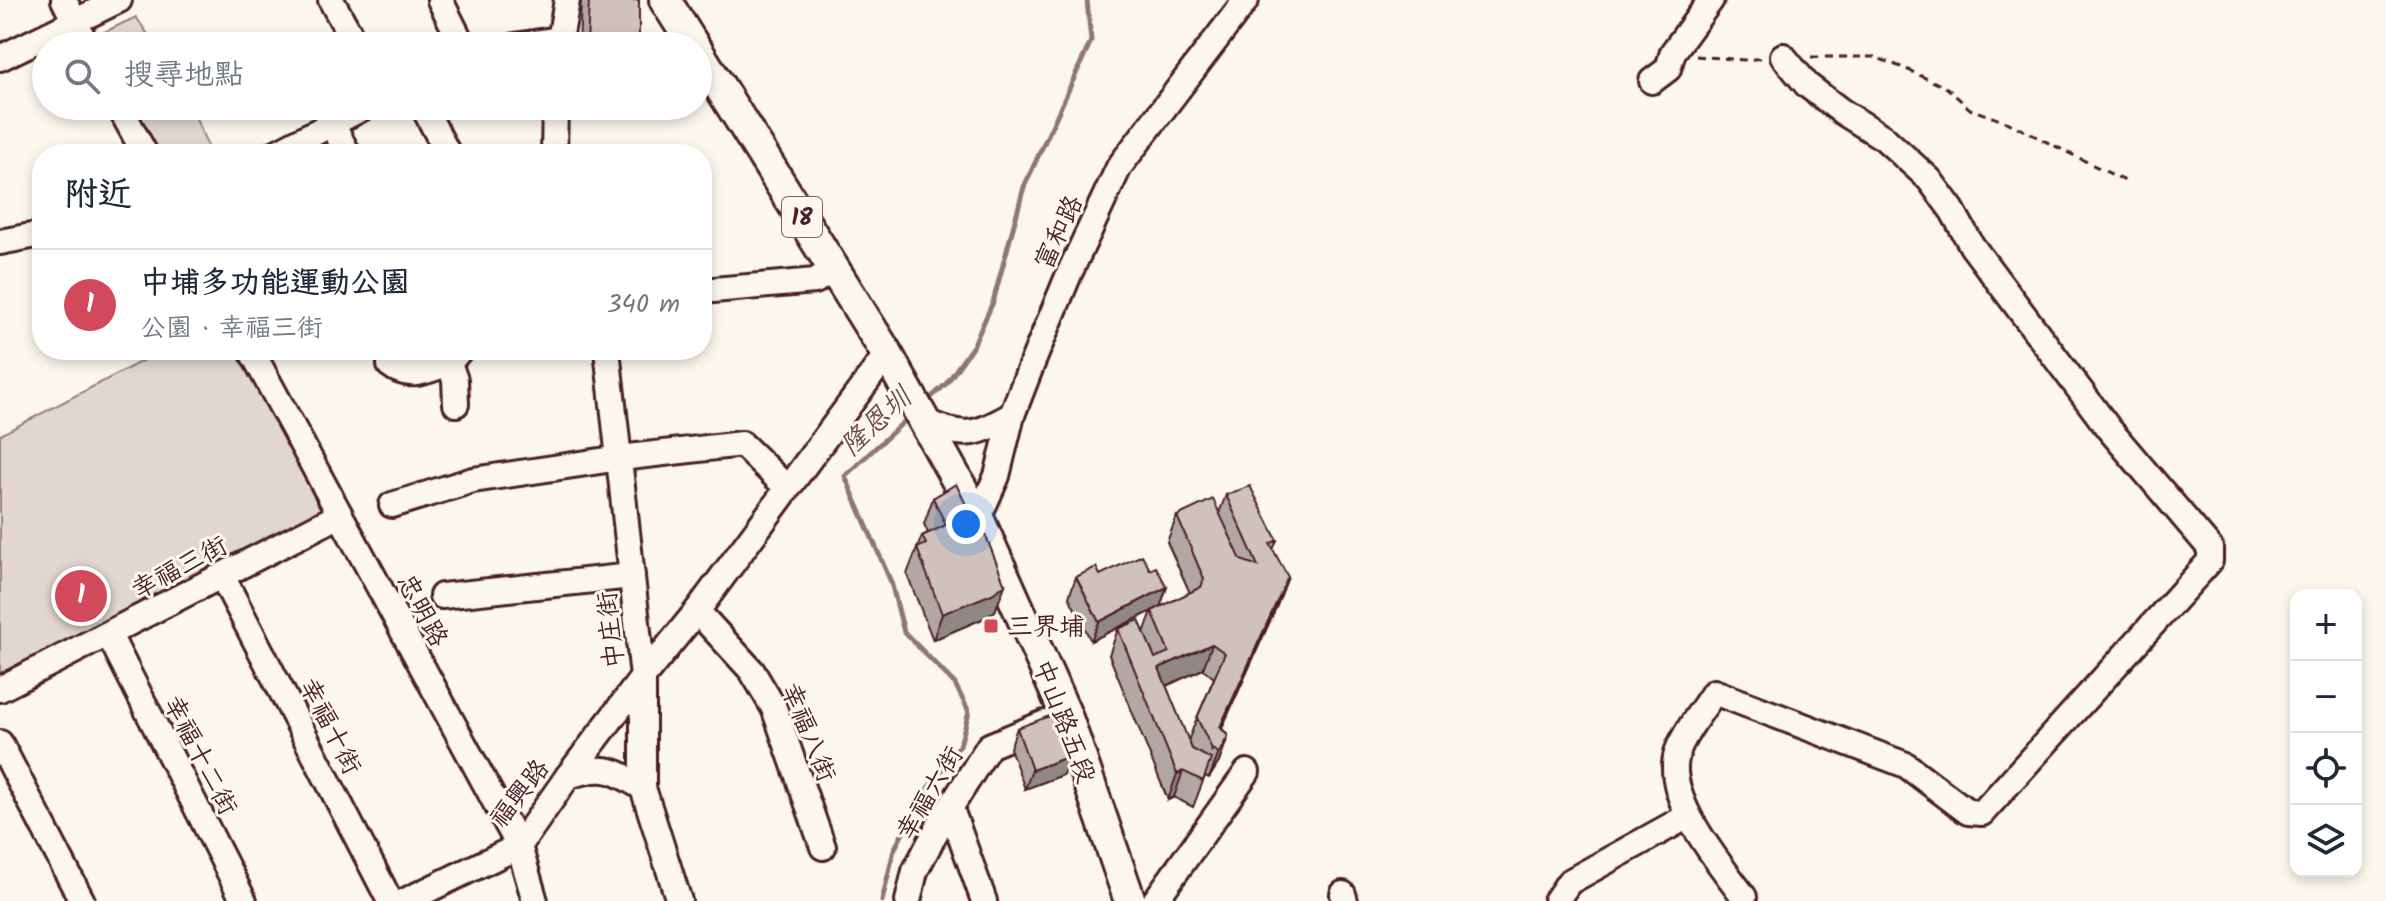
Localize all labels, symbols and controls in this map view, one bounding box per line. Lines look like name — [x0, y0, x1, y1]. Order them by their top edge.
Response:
search box — [32, 32, 712, 120]
text: 搜尋地點 — [124, 52, 244, 100]
icon: search — [60, 54, 104, 98]
text: 附近 — [64, 169, 132, 223]
street label: 富和路 — [1024, 189, 1095, 277]
road number: 18 — [782, 197, 822, 237]
text: 中埔多功能運動公園 — [140, 260, 410, 308]
text: 1 — [86, 284, 94, 326]
text: 340 m — [607, 284, 680, 326]
text: 公園 · 幸福三街 — [140, 308, 323, 350]
water label: 隆恩圳 — [831, 376, 925, 468]
your location — [946, 504, 986, 544]
street label: 幸福三街 — [124, 526, 236, 612]
pin: 1 — [55, 566, 107, 626]
street label: 忠明路 — [384, 567, 458, 655]
street label: 中庄街 — [587, 589, 637, 671]
map controls — [2290, 589, 2362, 877]
button: + — [2290, 589, 2362, 661]
place label: 三界埔 — [1007, 607, 1085, 649]
marker: 三界埔 — [982, 617, 1000, 635]
street label: 中山路五段 — [1020, 654, 1106, 790]
button: − — [2290, 661, 2362, 733]
street label: 幸福十街 — [287, 671, 372, 783]
street label: 幸福八街 — [768, 677, 846, 789]
street label: 幸福十二街 — [151, 688, 247, 823]
button: locate — [2290, 733, 2362, 805]
street label: 幸福六街 — [886, 739, 976, 849]
street label: 福興路 — [480, 751, 561, 838]
button: layers — [2290, 805, 2362, 877]

